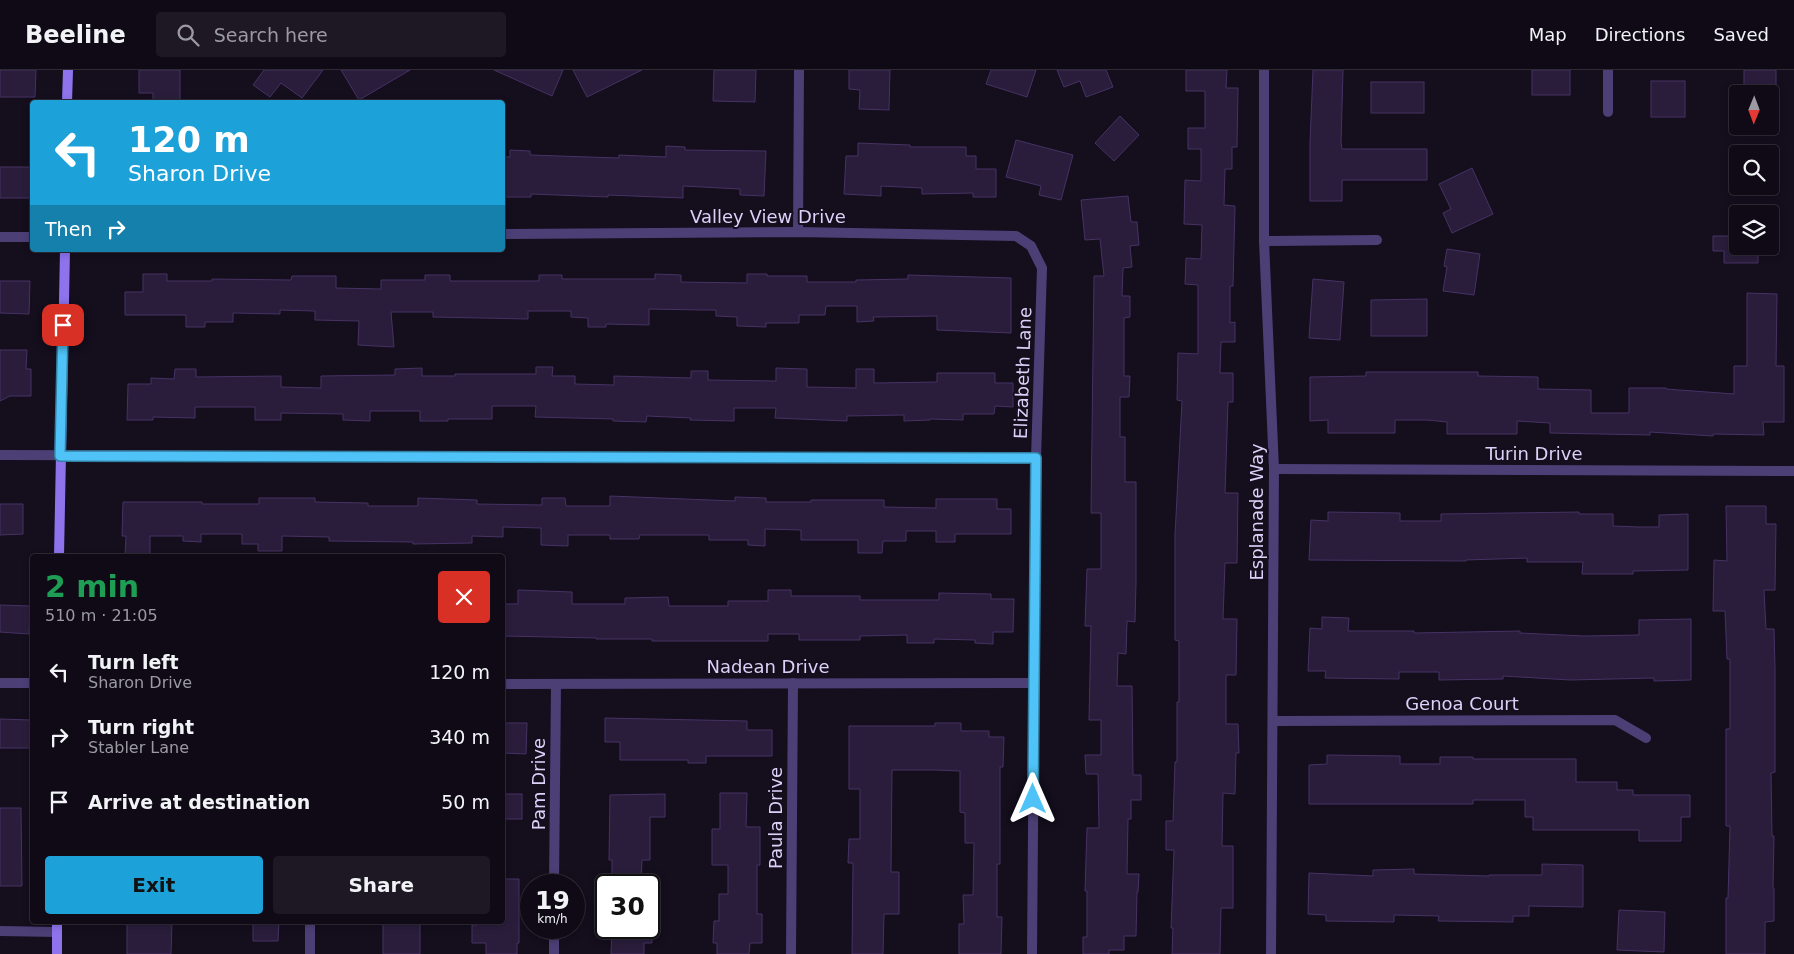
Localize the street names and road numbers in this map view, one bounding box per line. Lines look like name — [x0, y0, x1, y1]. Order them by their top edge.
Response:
street label: Valley View Drive — [690, 206, 846, 227]
street label: Elizabeth Lane — [1010, 307, 1035, 439]
street label: Esplanade Way — [1246, 443, 1267, 581]
street label: Turin Drive — [1484, 443, 1583, 464]
street label: Nadean Drive — [706, 656, 830, 677]
street label: Genoa Court — [1405, 693, 1519, 714]
street label: Pam Drive — [528, 738, 549, 830]
street label: Paula Drive — [765, 767, 786, 869]

